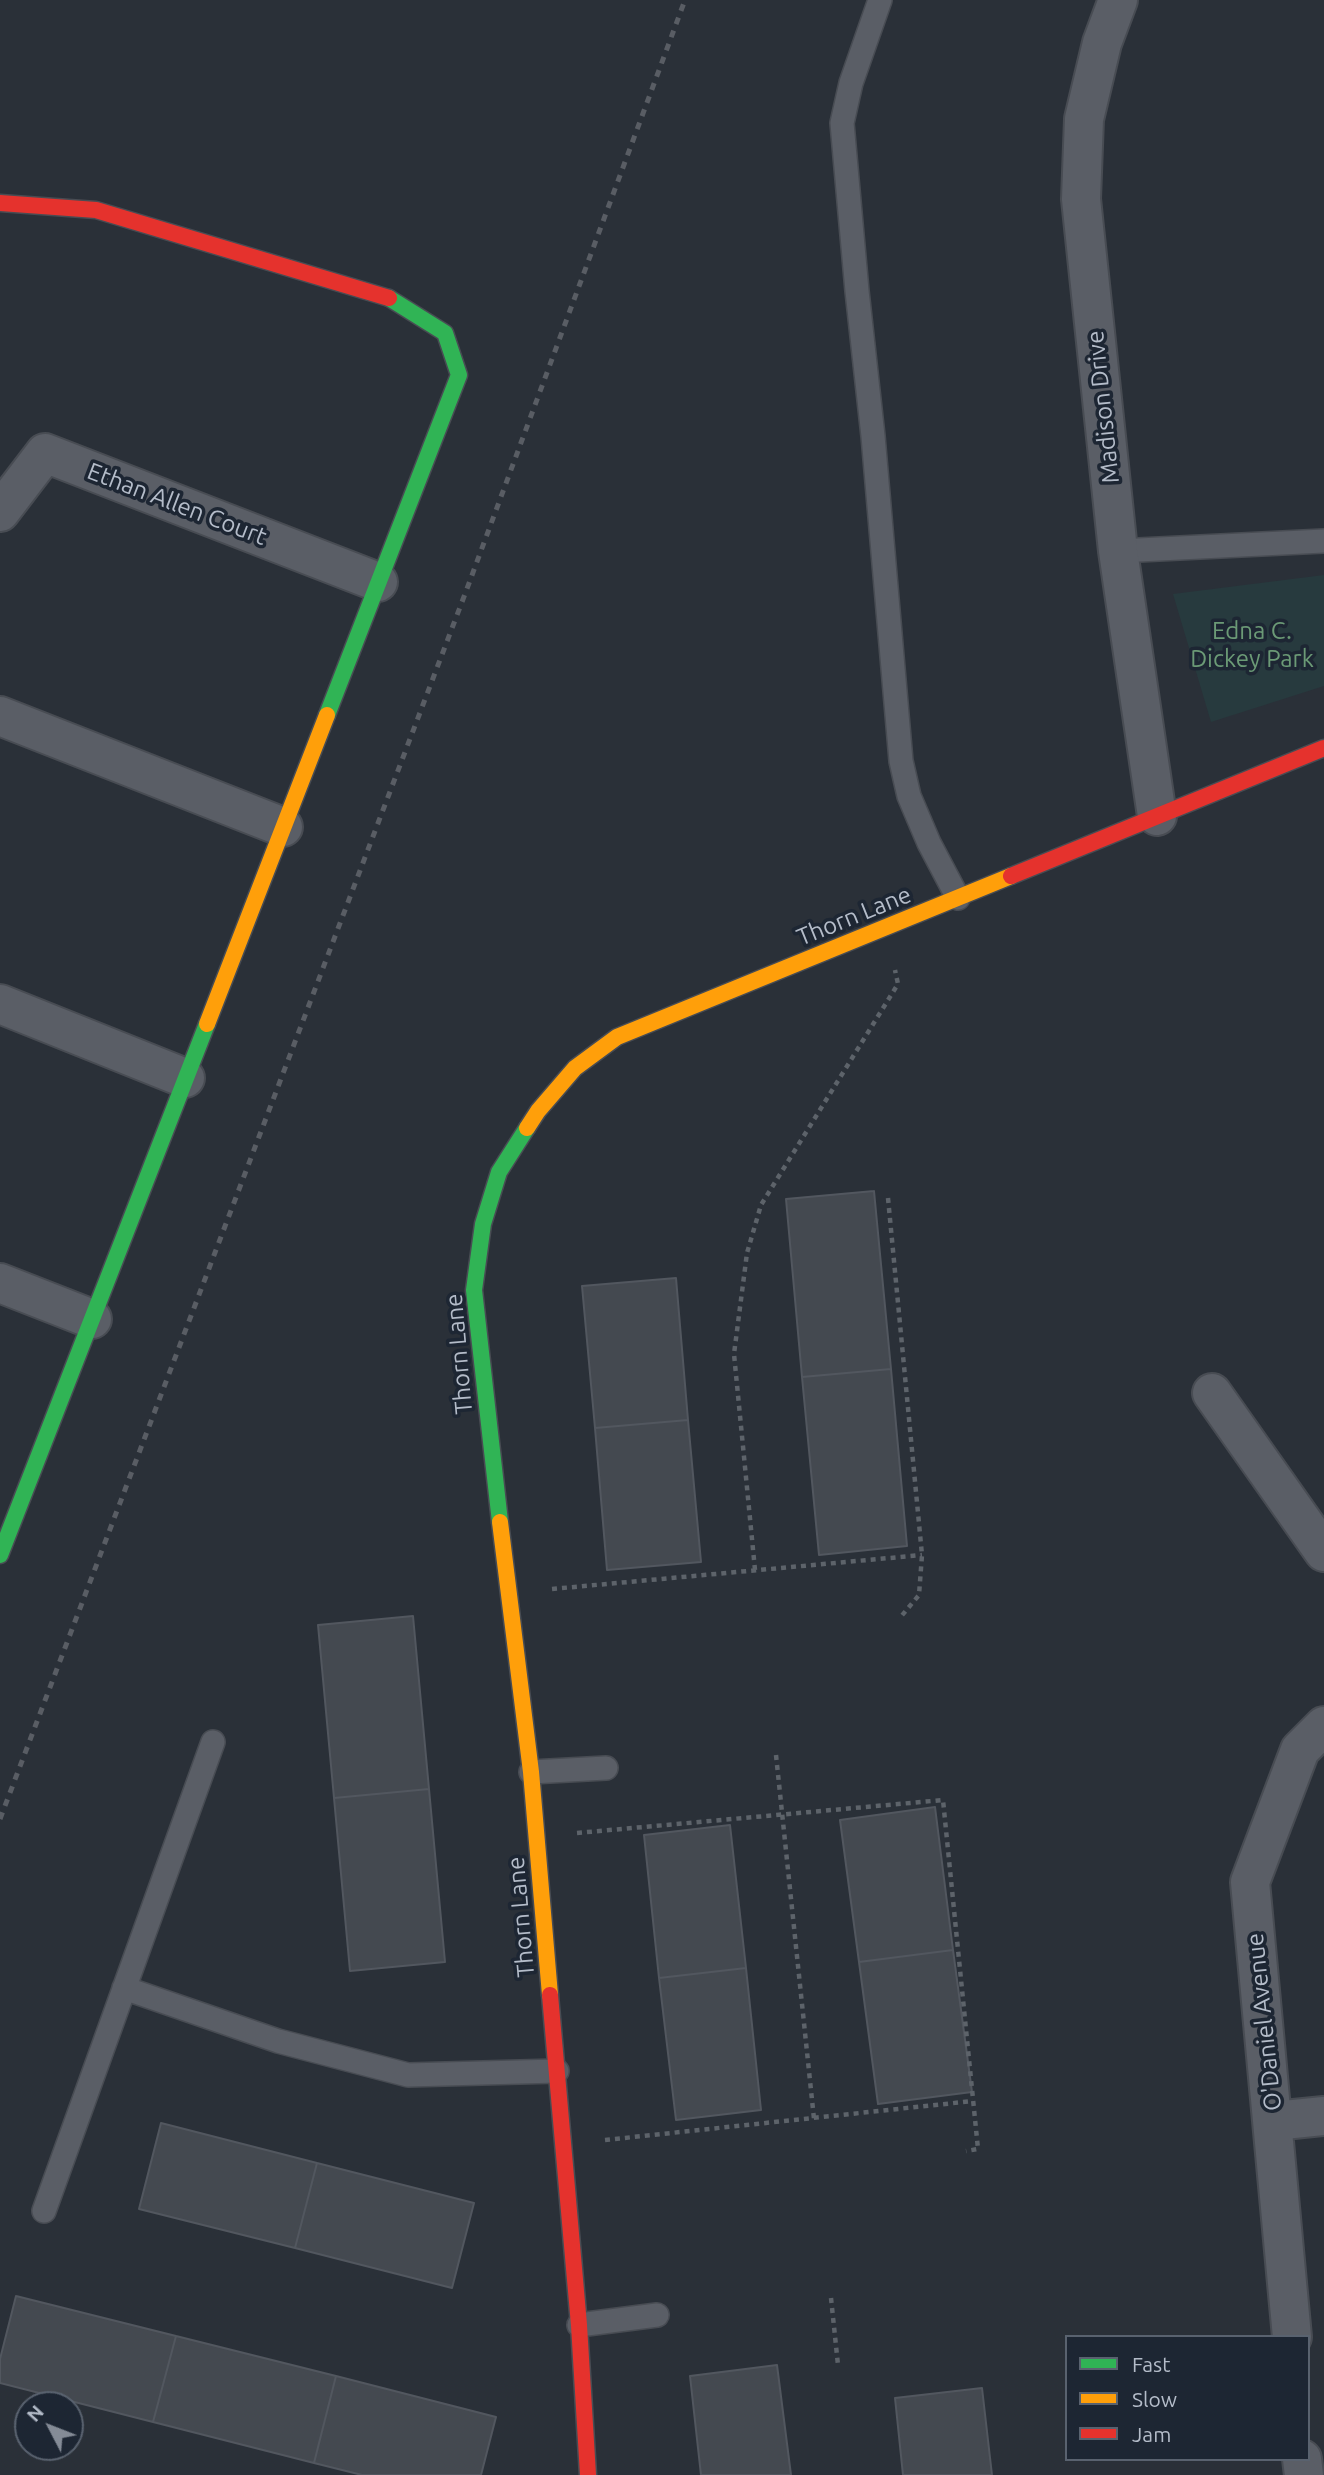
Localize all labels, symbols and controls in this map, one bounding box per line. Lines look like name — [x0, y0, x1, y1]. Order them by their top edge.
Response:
street label: Madison Drive — [1081, 329, 1125, 485]
street label: Ethan Allen Court — [83, 457, 271, 551]
park label: Edna C. Dickey Park — [1190, 617, 1314, 673]
street label: Thorn Lane — [793, 880, 915, 952]
street label: Thorn Lane — [439, 1293, 479, 1415]
street label: Thorn Lane — [501, 1856, 541, 1978]
street label: O'Daniel Avenue — [1240, 1932, 1288, 2112]
legend — [1065, 2335, 1310, 2461]
text: Fast — [1132, 2352, 1170, 2376]
text: Slow — [1132, 2387, 1177, 2411]
north arrow — [14, 2391, 84, 2461]
text: N — [22, 2401, 48, 2426]
text: Jam — [1132, 2422, 1171, 2446]

